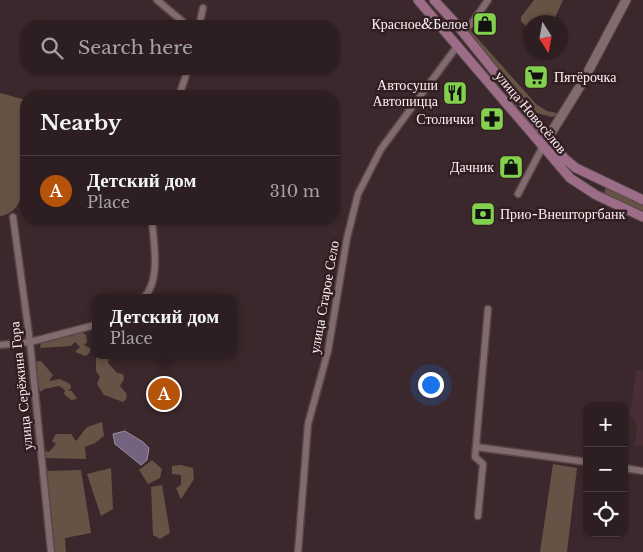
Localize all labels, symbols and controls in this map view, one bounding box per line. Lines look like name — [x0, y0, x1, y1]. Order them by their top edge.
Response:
shop icon: Красное&Белое — [472, 11, 498, 37]
place label: Красное&Белое — [371, 15, 468, 33]
north arrow — [523, 15, 568, 60]
search box — [20, 20, 340, 75]
icon: search — [38, 34, 66, 62]
text: Search here — [78, 36, 193, 59]
supermarket icon: Пятёрочка — [523, 64, 549, 90]
street label: улица Новосёлов — [491, 67, 571, 157]
place label: Пятёрочка — [554, 68, 617, 86]
place label: Автосуши Автопицца — [373, 76, 439, 110]
restaurant icon: Автосуши Автопицца — [442, 80, 468, 106]
pharmacy icon: Столички — [479, 106, 505, 132]
text: Nearby — [40, 110, 121, 136]
place label: Столички — [416, 110, 475, 128]
shop icon: Дачник — [498, 154, 524, 180]
place label: Дачник — [450, 158, 494, 176]
text: Детский дом — [87, 169, 196, 192]
text: A — [50, 181, 62, 201]
text: 310 m — [270, 181, 320, 201]
text: Place — [87, 192, 130, 212]
bank icon: Прио-Внешторгбанк — [470, 201, 496, 227]
place label: Прио-Внешторгбанк — [500, 205, 625, 223]
street label: улица Старое Село — [305, 239, 343, 355]
popup — [92, 294, 237, 359]
text: Детский дом — [110, 305, 219, 328]
street label: улица Серёжина Гора — [5, 320, 37, 451]
text: Place — [110, 328, 153, 348]
your location — [418, 372, 444, 398]
pin: A — [148, 375, 180, 413]
map controls — [583, 402, 628, 537]
button: + — [583, 402, 628, 447]
button: − — [583, 447, 628, 492]
button: locate — [583, 492, 628, 537]

